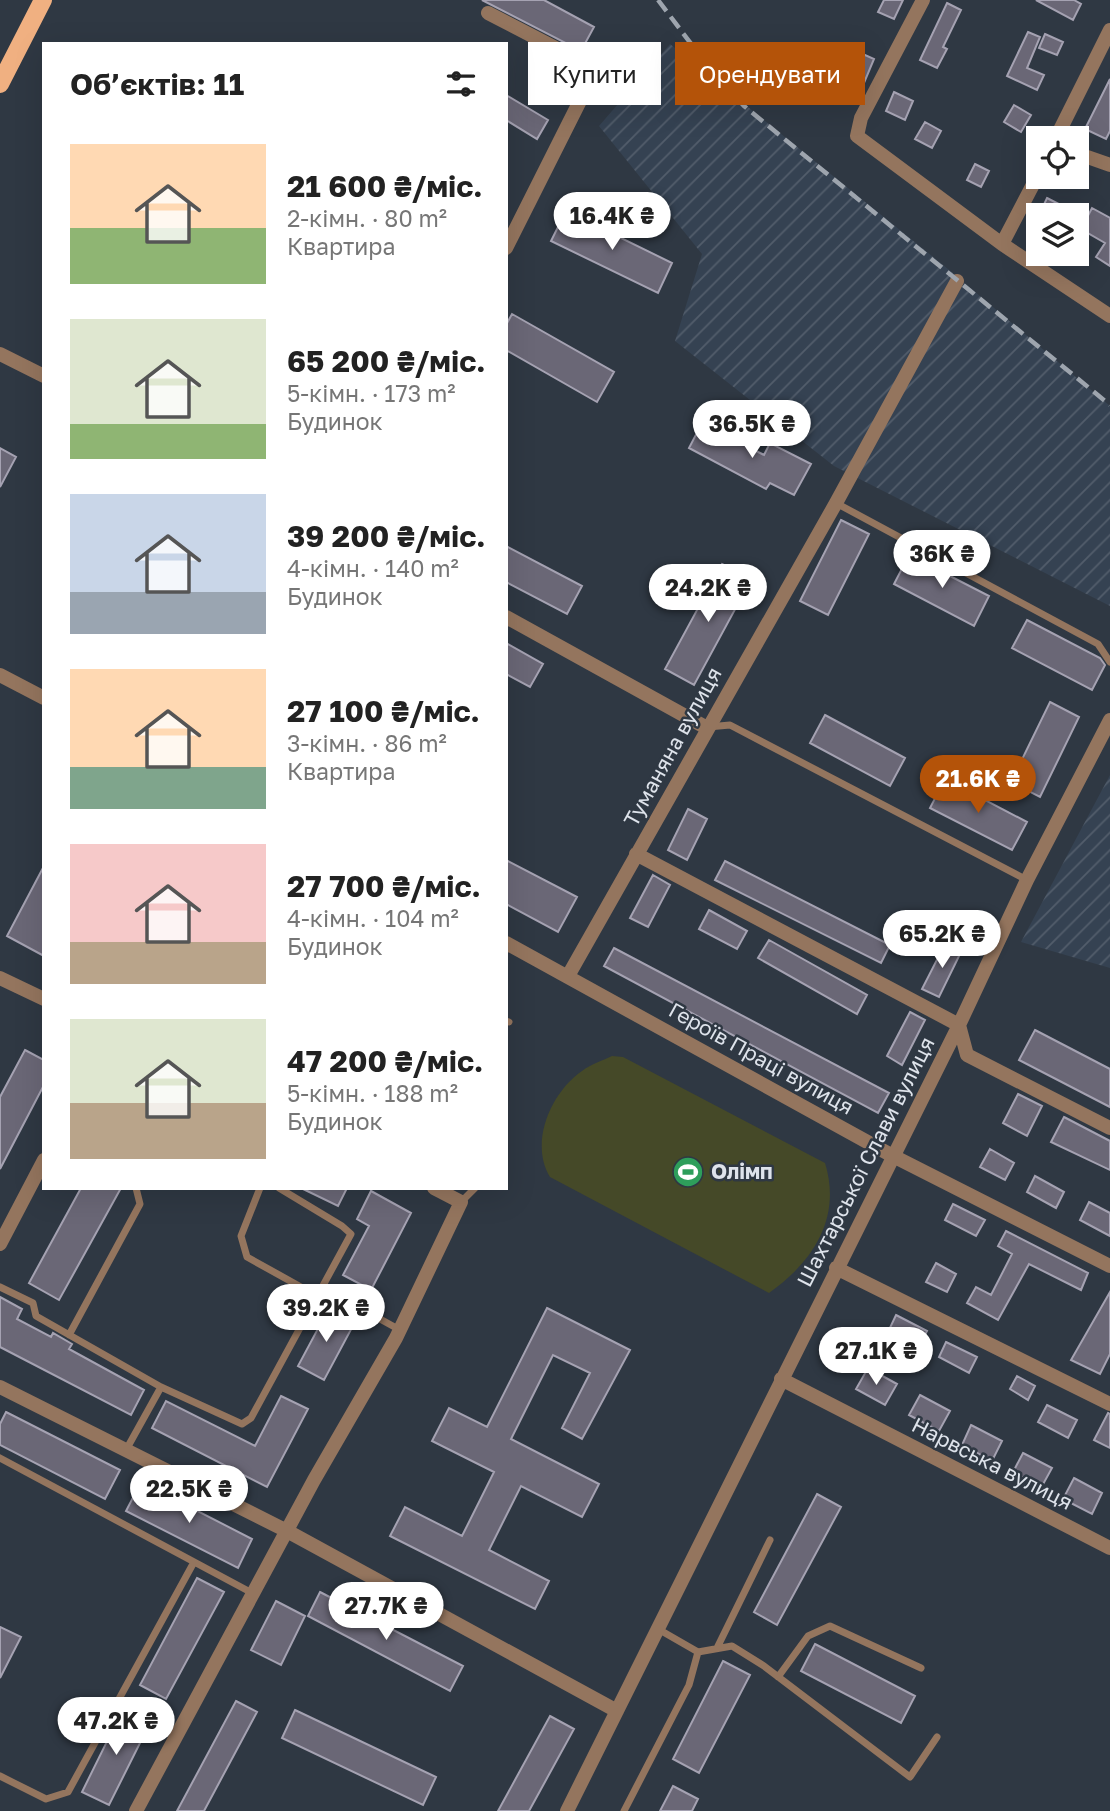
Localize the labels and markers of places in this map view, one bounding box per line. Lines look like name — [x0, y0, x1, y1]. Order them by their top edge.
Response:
pin: 16.4K ₴ — [547, 192, 677, 252]
pin: 36.5K ₴ — [687, 400, 817, 460]
pin: 36K ₴ — [893, 530, 991, 590]
pin: 24.2K ₴ — [643, 564, 773, 624]
pin: 21.6K ₴ — [913, 756, 1043, 815]
pin: 65.2K ₴ — [877, 911, 1007, 970]
sports icon: Олімп — [671, 1155, 705, 1189]
place label: Олімп — [711, 1158, 773, 1184]
pin: 39.2K ₴ — [261, 1284, 391, 1344]
pin: 27.1K ₴ — [811, 1328, 941, 1387]
pin: 22.5K ₴ — [124, 1466, 254, 1525]
pin: 27.7K ₴ — [321, 1582, 451, 1642]
pin: 47.2K ₴ — [51, 1698, 181, 1757]

